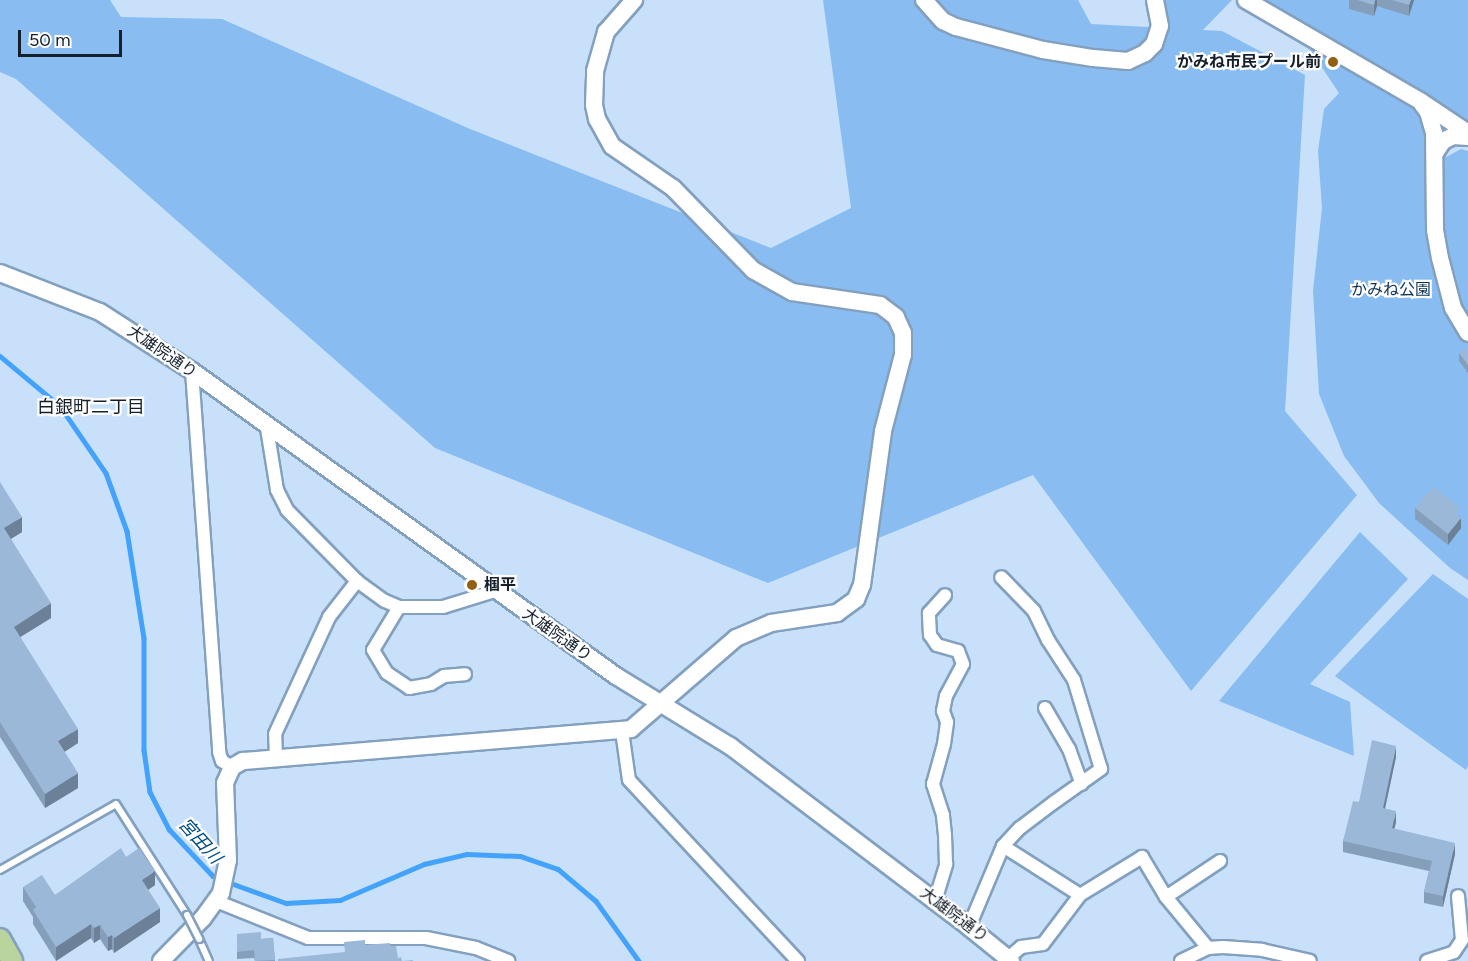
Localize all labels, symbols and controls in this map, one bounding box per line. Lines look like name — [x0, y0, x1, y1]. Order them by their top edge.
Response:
scale bar — [21, 18, 124, 56]
text: 50 m — [29, 29, 71, 51]
place label: かみね市民プール前 — [1177, 52, 1321, 72]
marker: かみね市民プール前 — [1326, 55, 1340, 69]
park label: かみね公園 — [1351, 280, 1431, 300]
street label: 大雄院通り — [123, 322, 201, 382]
district label: 白銀町二丁目 — [37, 396, 145, 418]
place label: 椢平 — [484, 575, 516, 595]
marker: 椢平 — [465, 578, 479, 592]
street label: 大雄院通り — [519, 604, 595, 666]
water label: 宮田川 — [174, 814, 226, 868]
street label: 大雄院通り — [916, 883, 992, 947]

